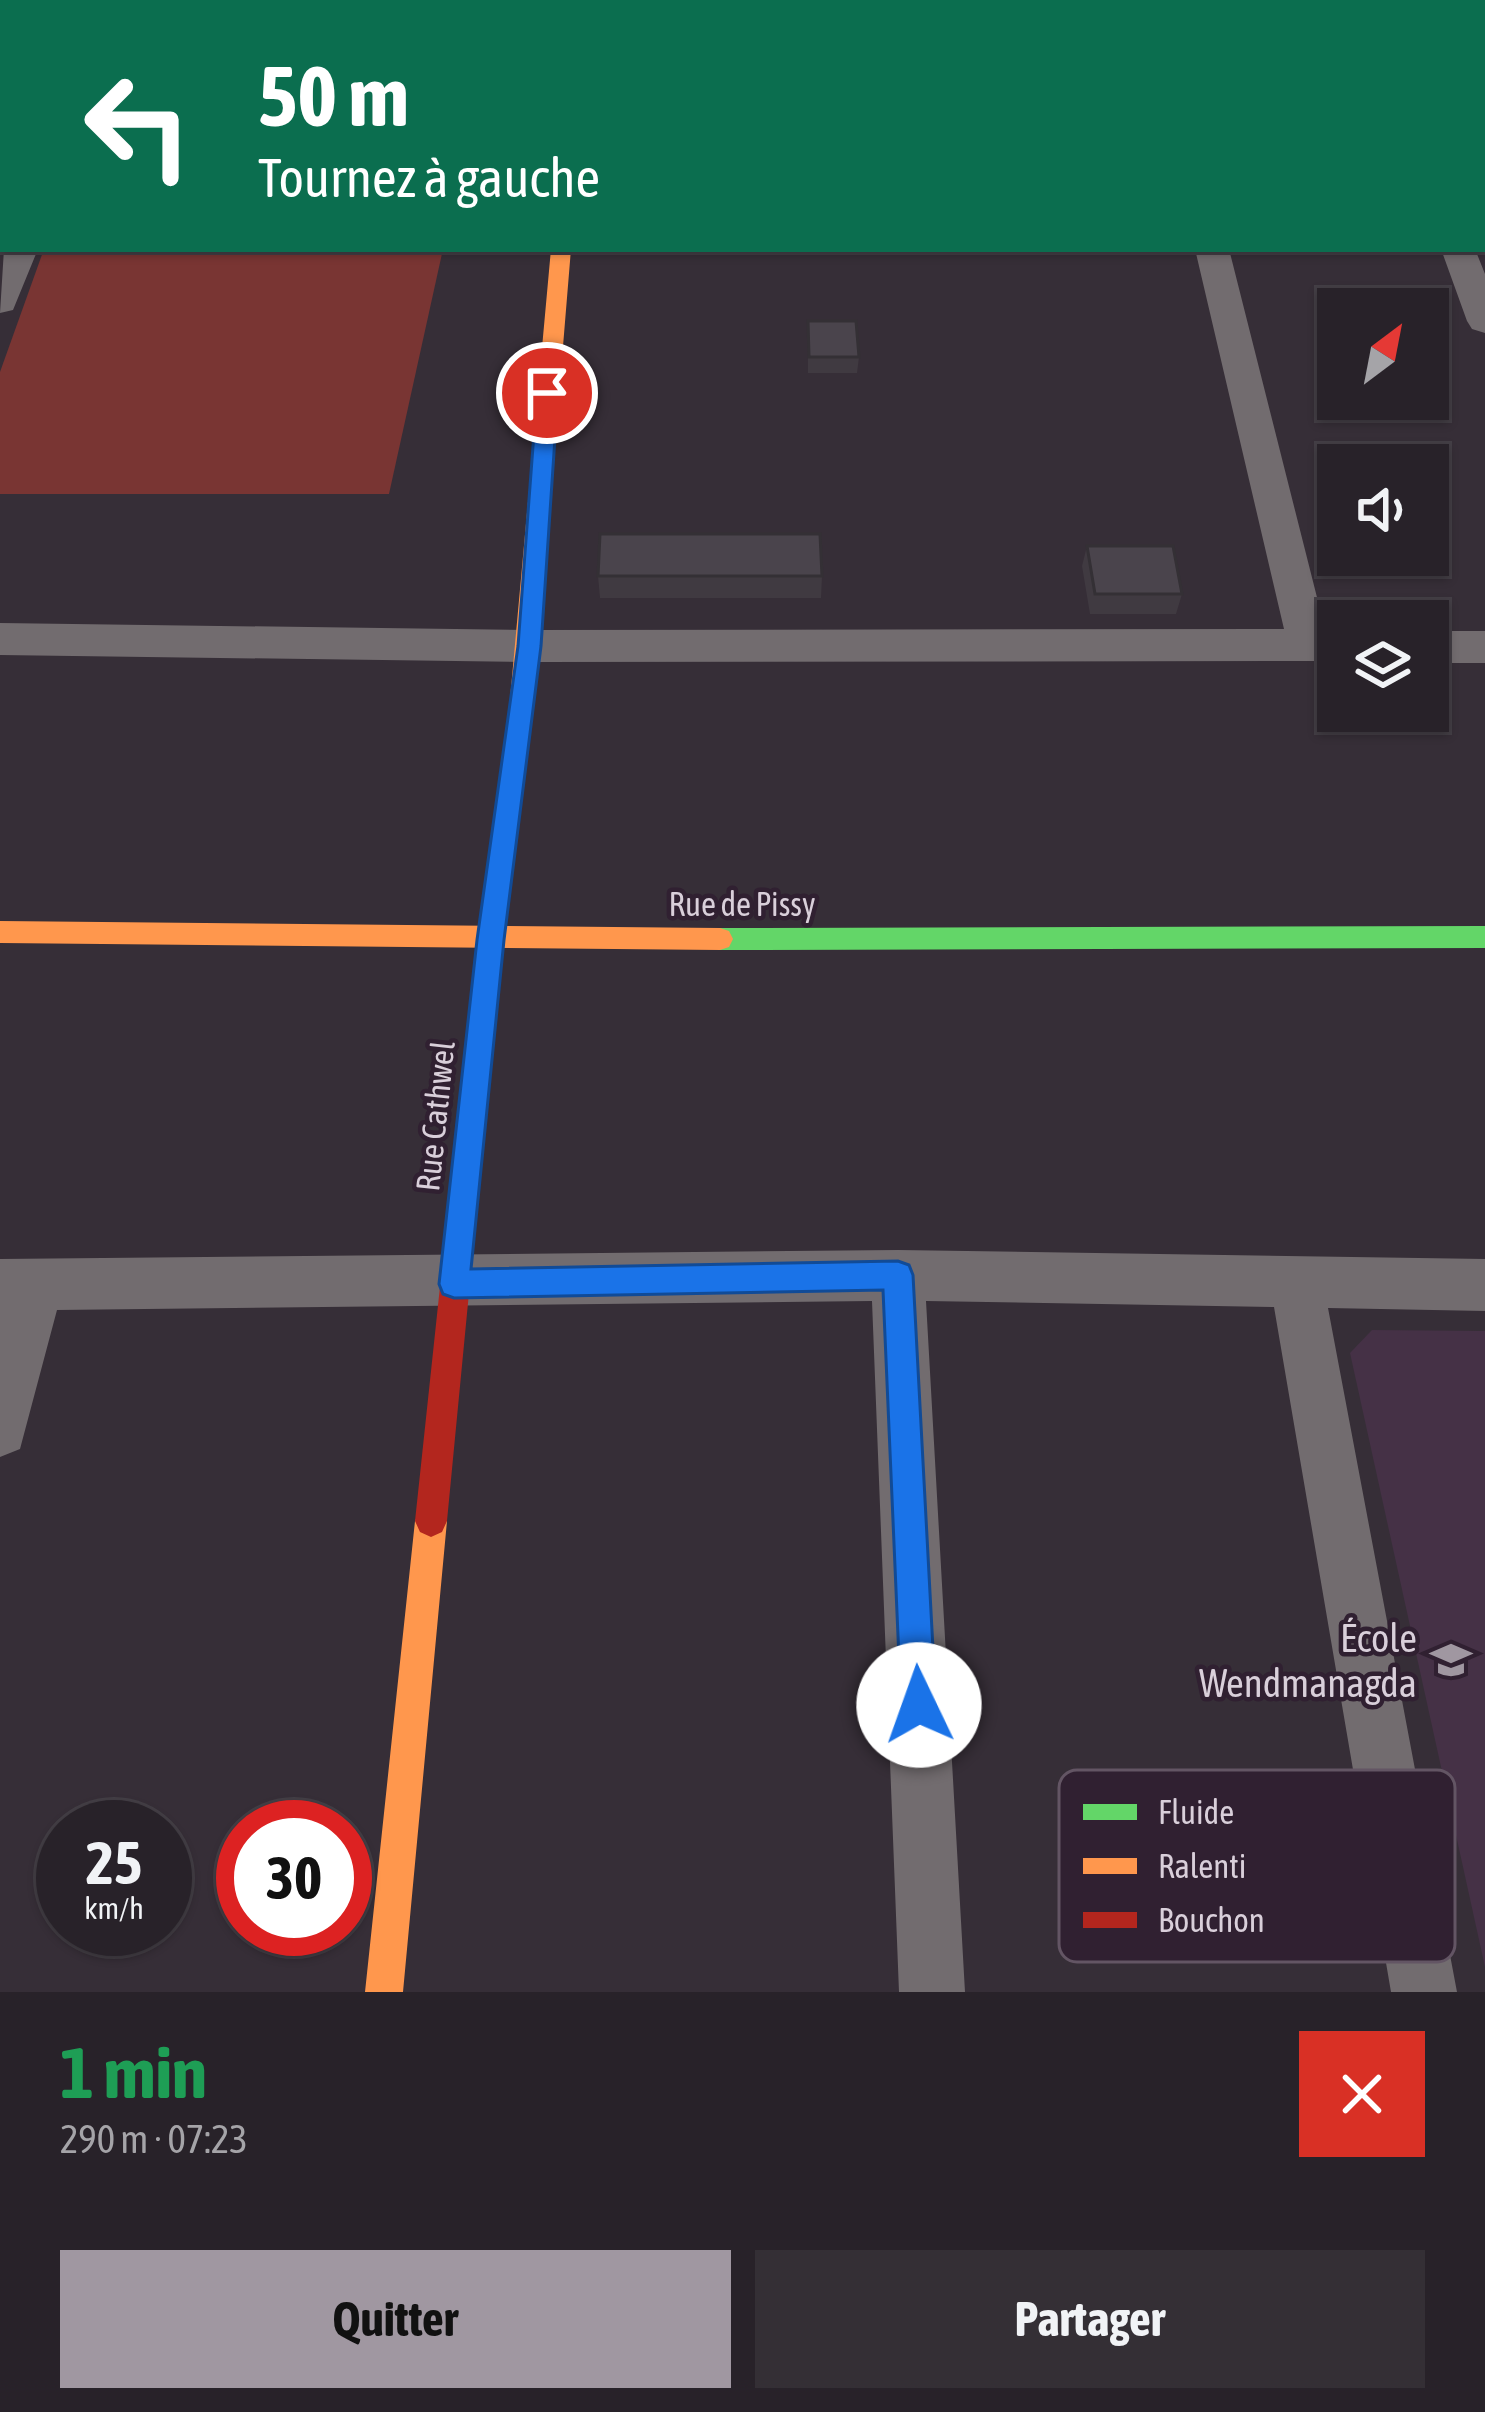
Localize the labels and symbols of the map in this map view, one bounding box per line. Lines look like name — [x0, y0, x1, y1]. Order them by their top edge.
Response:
north arrow — [1317, 288, 1449, 420]
pin — [496, 342, 598, 444]
street label: Rue de Pissy — [668, 885, 816, 923]
street label: Rue Cathwel — [408, 1039, 462, 1193]
place label: École Wendmanagda — [1199, 1616, 1417, 1705]
school or university icon: École Wendmanagda — [1428, 1637, 1474, 1683]
position arrow — [856, 1642, 982, 1768]
legend — [1059, 1770, 1455, 1962]
text: Fluide — [1158, 1793, 1234, 1831]
speed limit sign: 30 — [216, 1800, 372, 1956]
text: Ralenti — [1158, 1847, 1246, 1885]
text: Bouchon — [1158, 1901, 1265, 1939]

